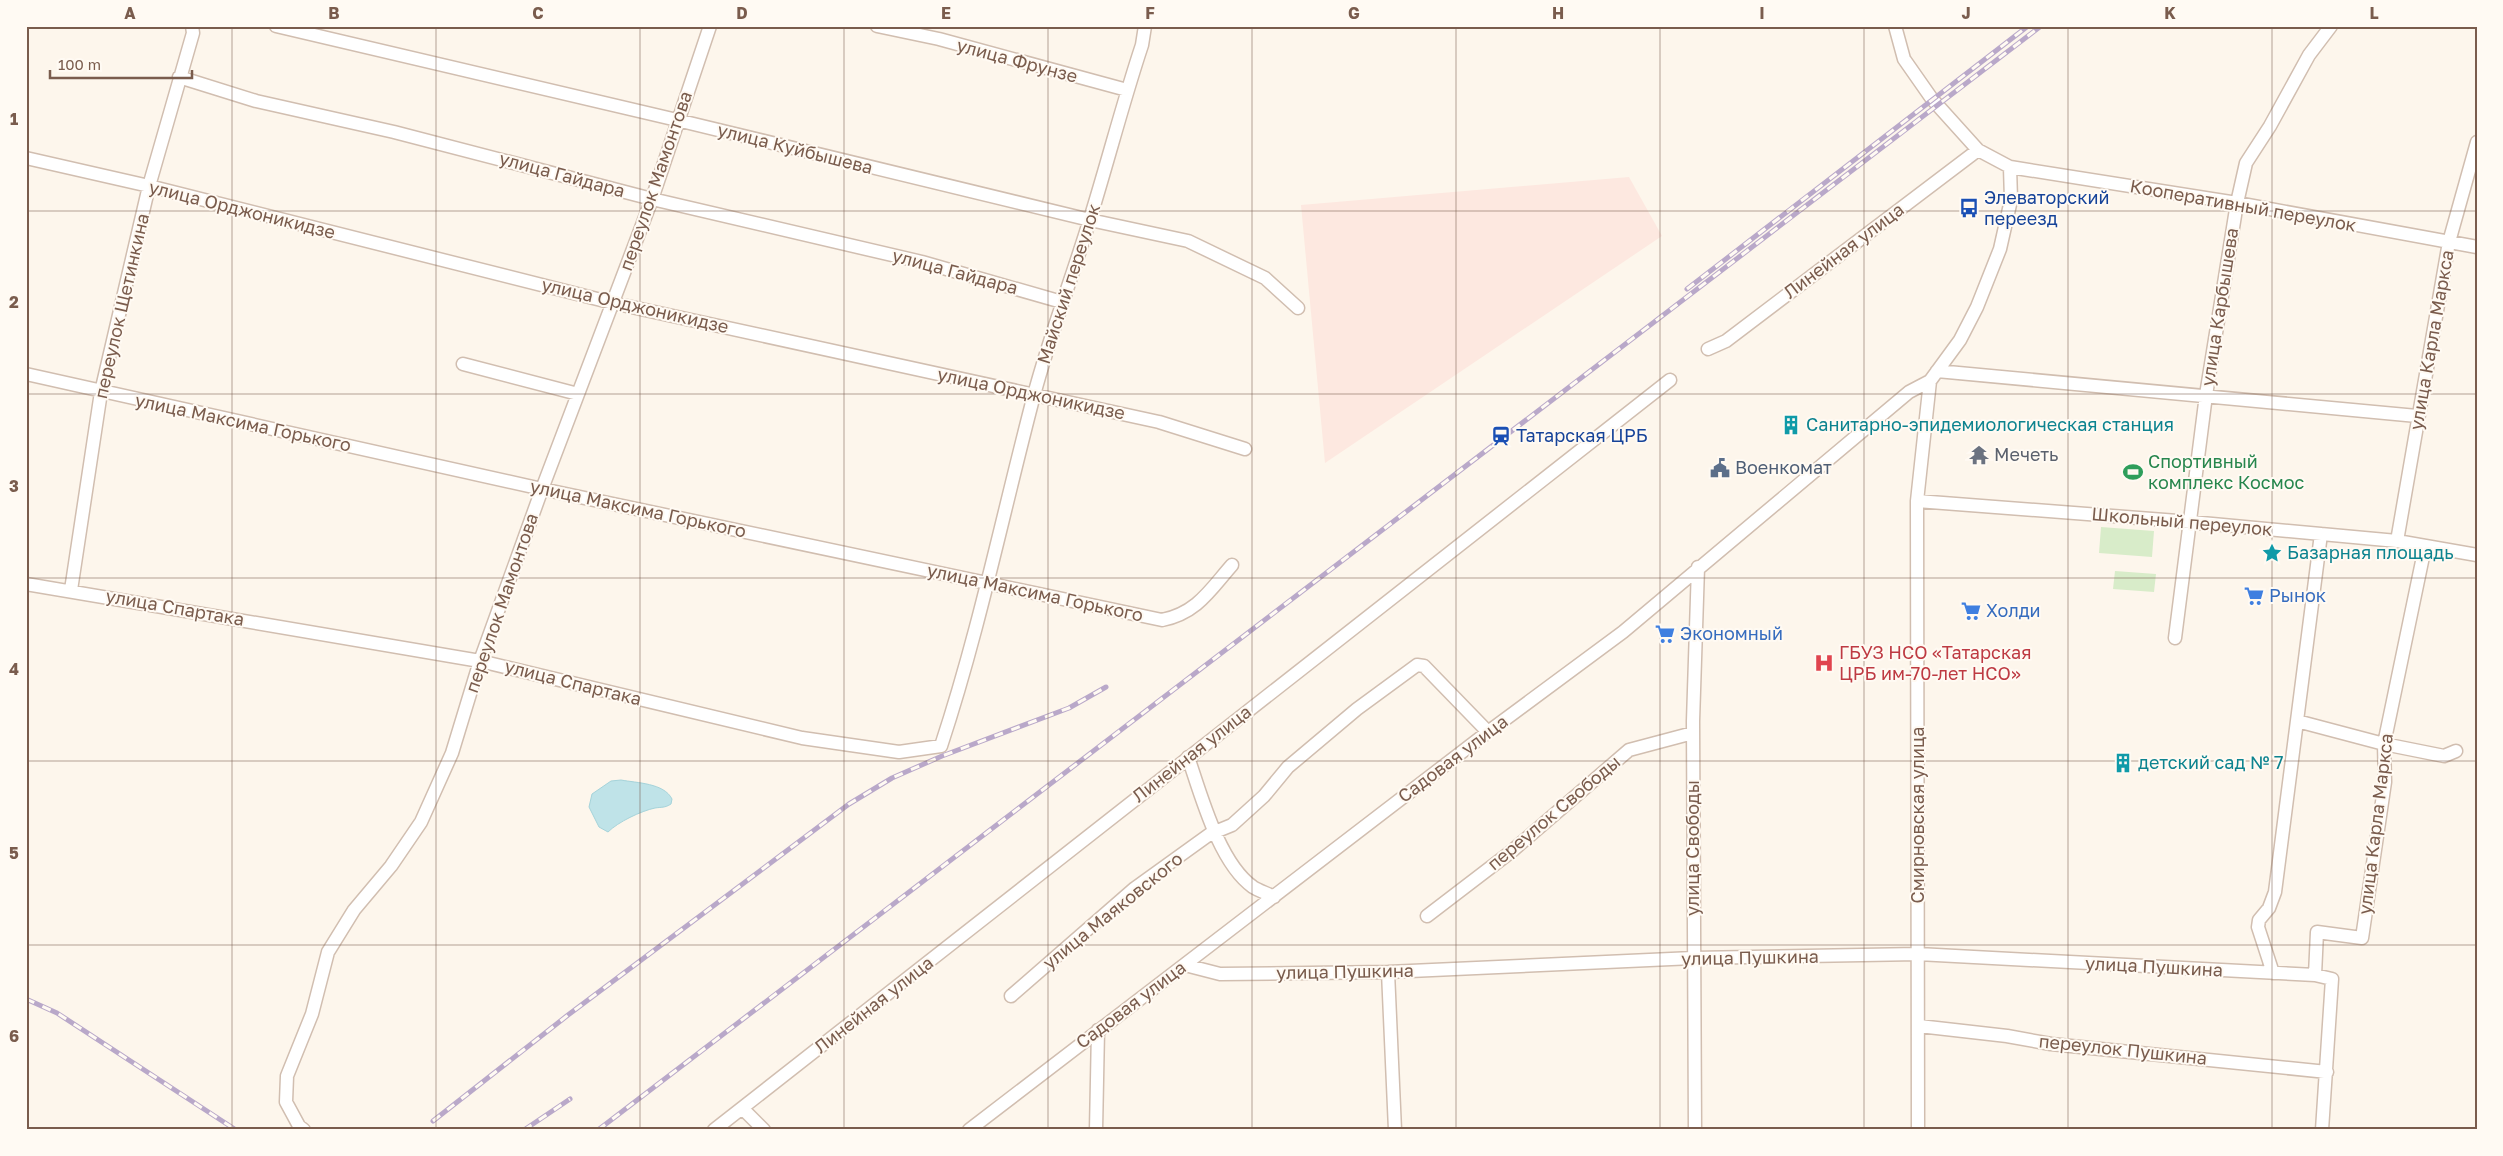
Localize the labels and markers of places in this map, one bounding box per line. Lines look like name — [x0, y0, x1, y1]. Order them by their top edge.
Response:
place label: Элеваторский переезд — [1984, 186, 2109, 229]
bus stop icon: Элеваторский переезд — [1958, 197, 1980, 219]
place label: Санитарно-эпидемиологическая станция — [1806, 413, 2174, 435]
building icon: Санитарно-эпидемиологическая станция — [1780, 414, 1802, 436]
place label: Татарская ЦРБ — [1516, 424, 1648, 446]
station icon: Татарская ЦРБ — [1490, 425, 1512, 447]
place label: Мечеть — [1994, 443, 2058, 465]
temple icon: Мечеть — [1968, 444, 1990, 466]
place label: Спортивный комплекс Космос — [2148, 450, 2304, 493]
place label: Военкомат — [1735, 456, 1832, 478]
public building icon: Военкомат — [1709, 457, 1731, 479]
sports icon: Спортивный комплекс Космос — [2122, 461, 2144, 483]
place label: Базарная площадь — [2287, 541, 2454, 563]
place icon: Базарная площадь — [2261, 542, 2283, 564]
place label: Рынок — [2269, 584, 2326, 606]
supermarket icon: Рынок — [2243, 585, 2265, 607]
place label: Холди — [1986, 599, 2041, 621]
supermarket icon: Холди — [1960, 600, 1982, 622]
place label: Экономный — [1680, 622, 1783, 644]
supermarket icon: Экономный — [1654, 623, 1676, 645]
place label: ГБУЗ НСО «Татарская ЦРБ им-70-лет НСО» — [1839, 641, 2032, 684]
hospital icon: ГБУЗ НСО «Татарская ЦРБ им-70-лет НСО» — [1813, 652, 1835, 674]
place label: детский сад № 7 — [2138, 751, 2284, 773]
building icon: детский сад № 7 — [2112, 752, 2134, 774]

